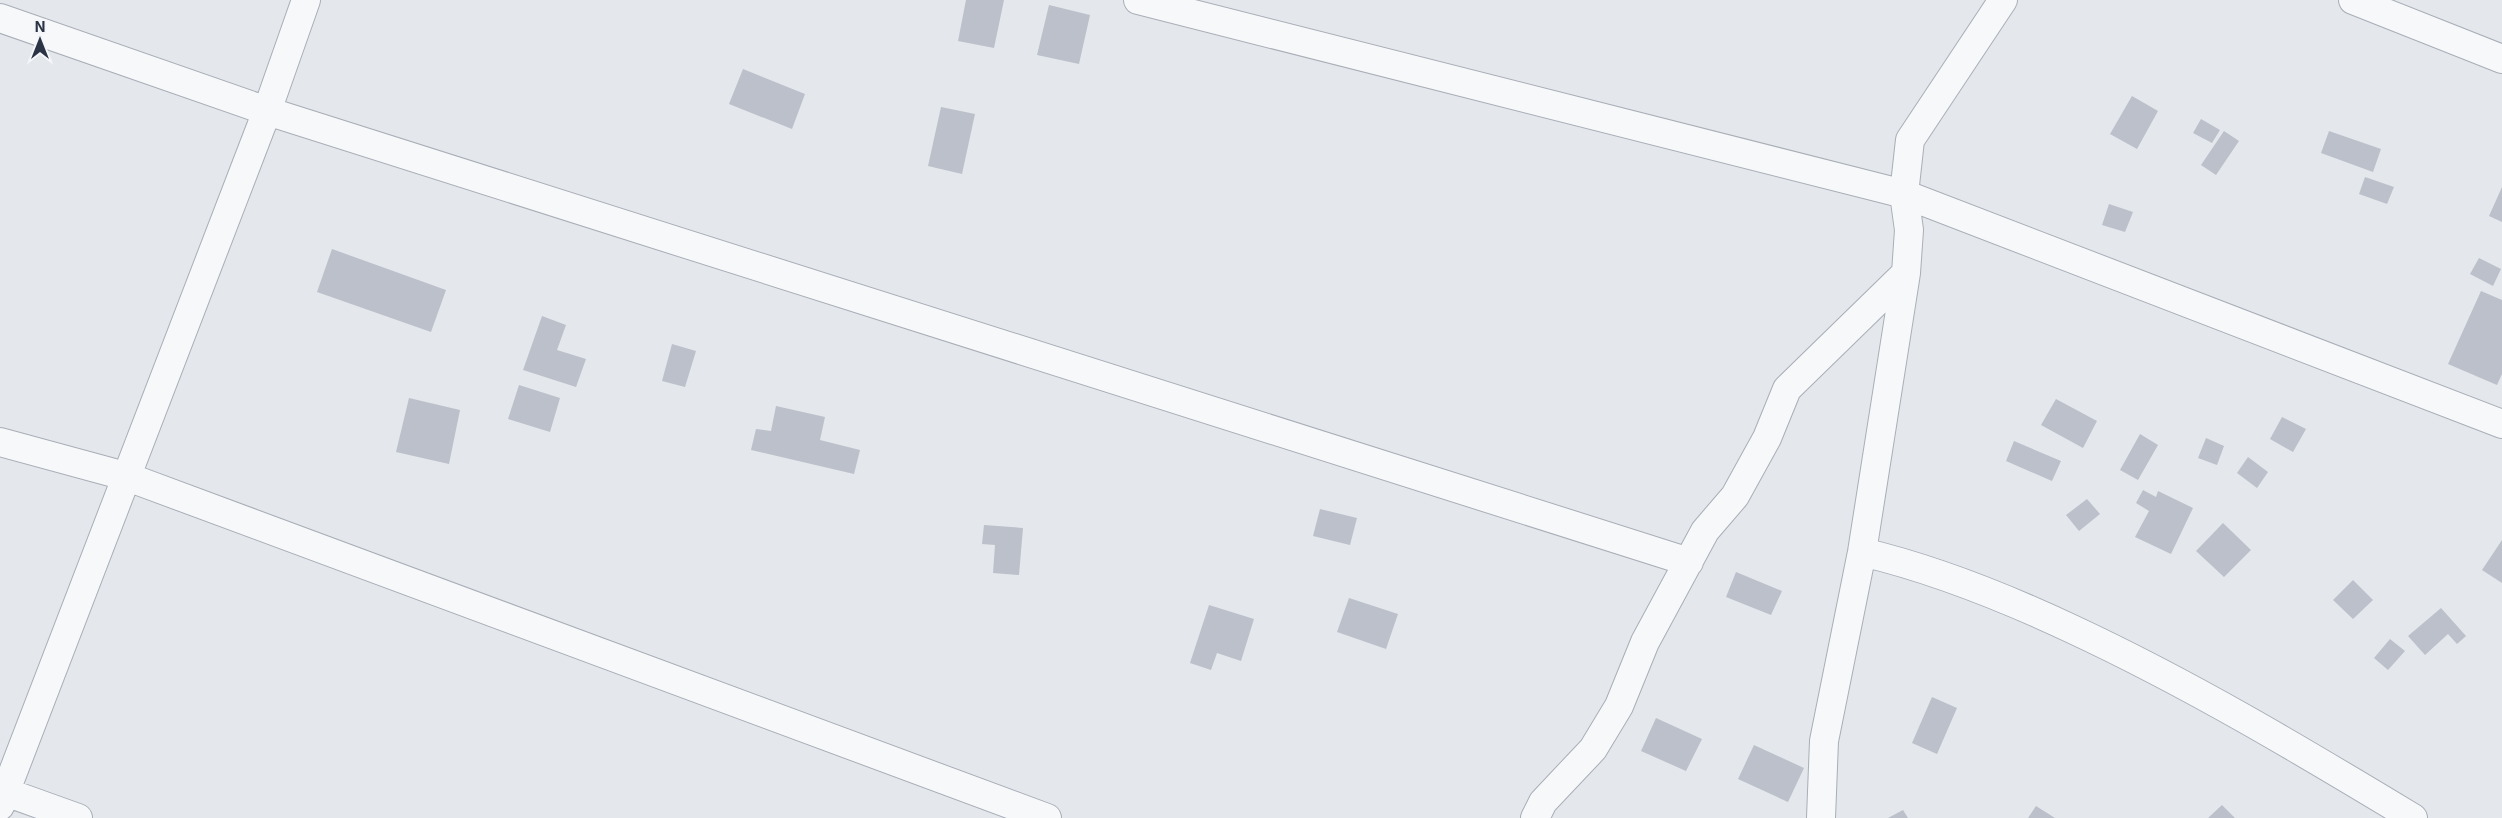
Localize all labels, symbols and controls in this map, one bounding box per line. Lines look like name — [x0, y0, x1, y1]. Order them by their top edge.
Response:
north arrow — [15, 15, 65, 65]
text: N — [35, 18, 45, 35]

